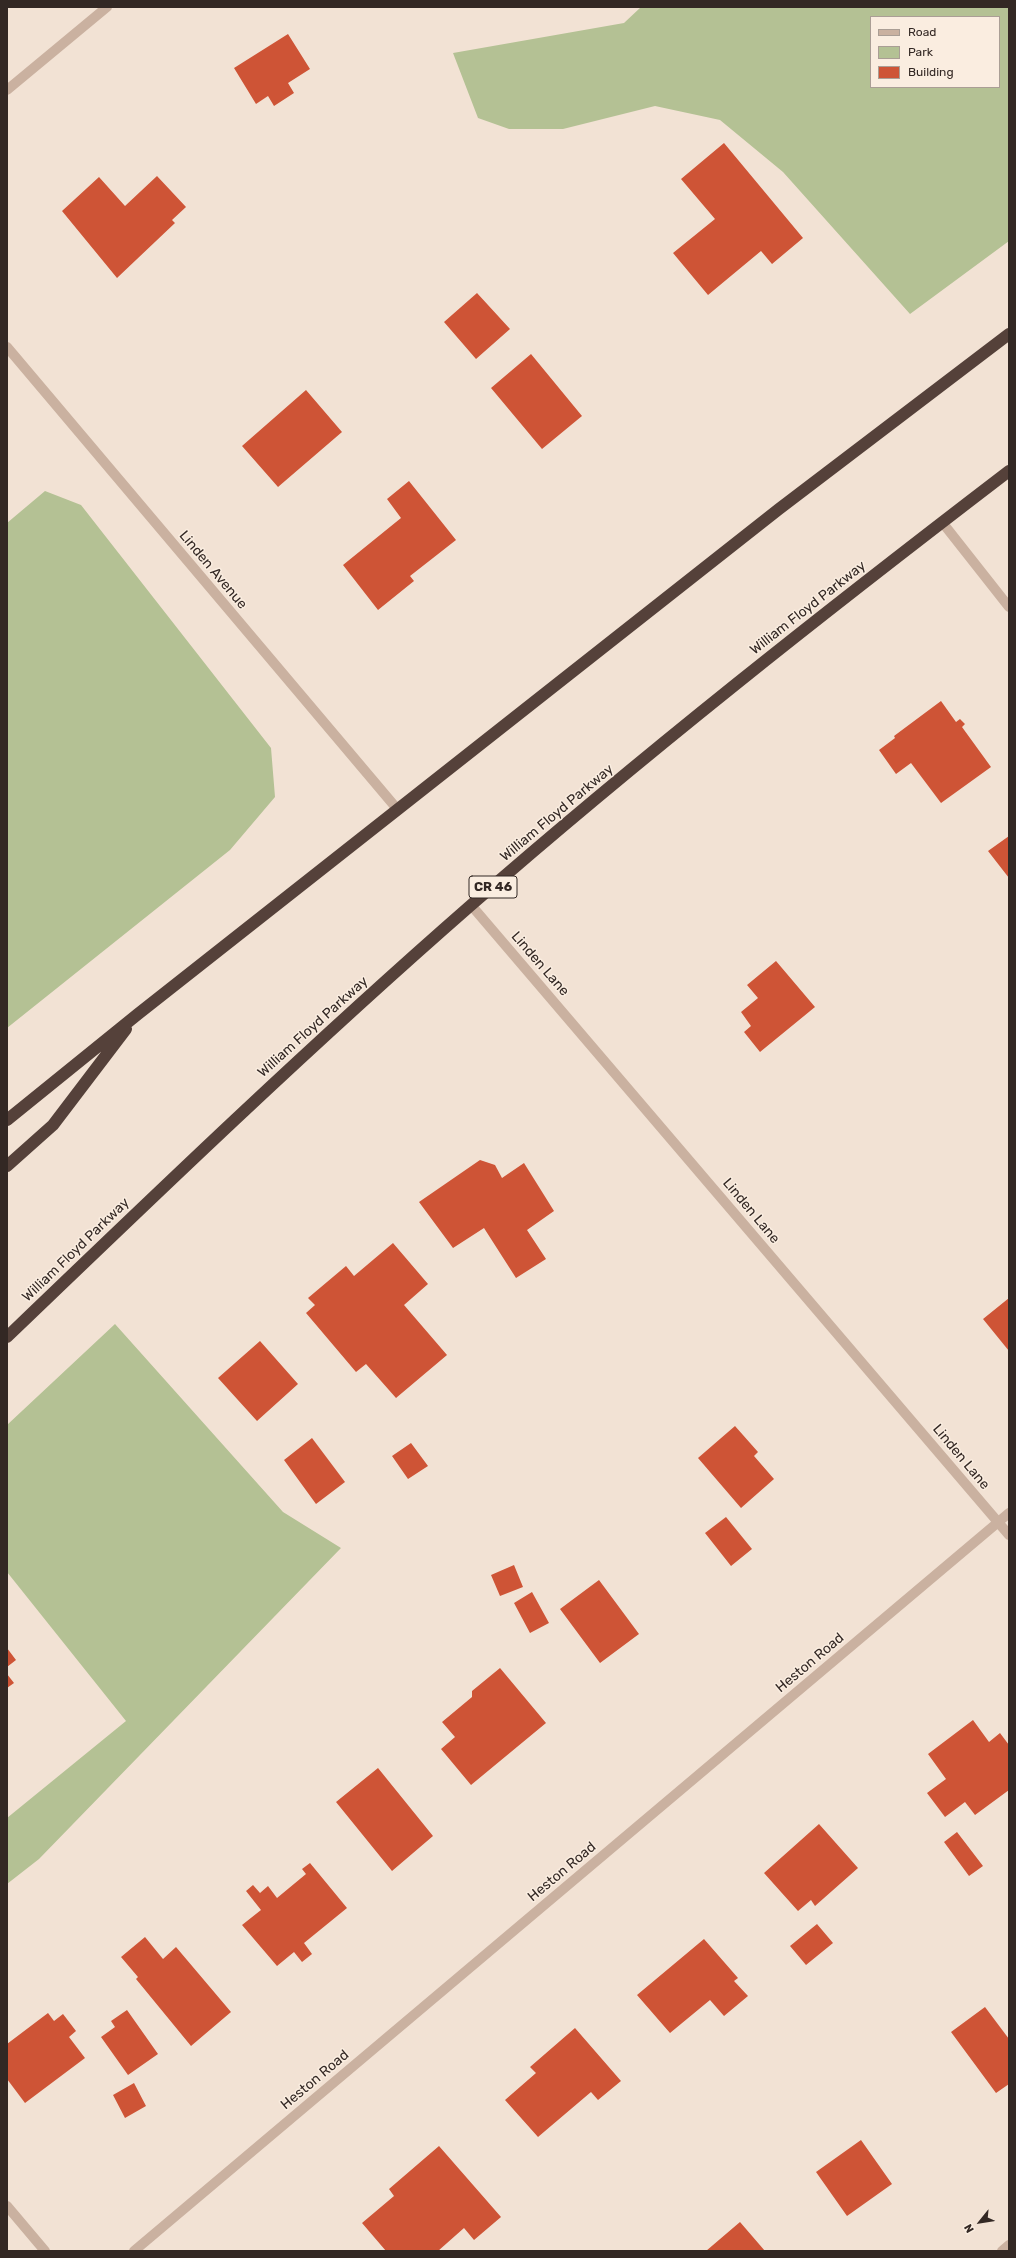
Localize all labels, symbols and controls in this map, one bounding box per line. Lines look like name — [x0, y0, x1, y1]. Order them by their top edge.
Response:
legend — [870, 16, 1000, 88]
text: Road — [908, 25, 936, 39]
text: Park — [908, 45, 933, 59]
text: Building — [908, 65, 954, 79]
street label: Linden Avenue — [175, 527, 251, 613]
street label: William Floyd Parkway — [747, 558, 869, 658]
street label: William Floyd Parkway — [497, 761, 617, 865]
road number: CR 46 — [469, 876, 517, 898]
street label: Linden Lane — [507, 928, 573, 1000]
street label: William Floyd Parkway — [254, 973, 372, 1081]
street label: Linden Lane — [719, 1175, 783, 1247]
street label: William Floyd Parkway — [19, 1194, 133, 1306]
street label: Linden Lane — [929, 1421, 993, 1493]
street label: Heston Road — [773, 1630, 847, 1696]
street label: Heston Road — [525, 1839, 599, 1905]
street label: Heston Road — [278, 2047, 352, 2113]
north arrow — [960, 2202, 1000, 2242]
text: N — [962, 2222, 977, 2235]

